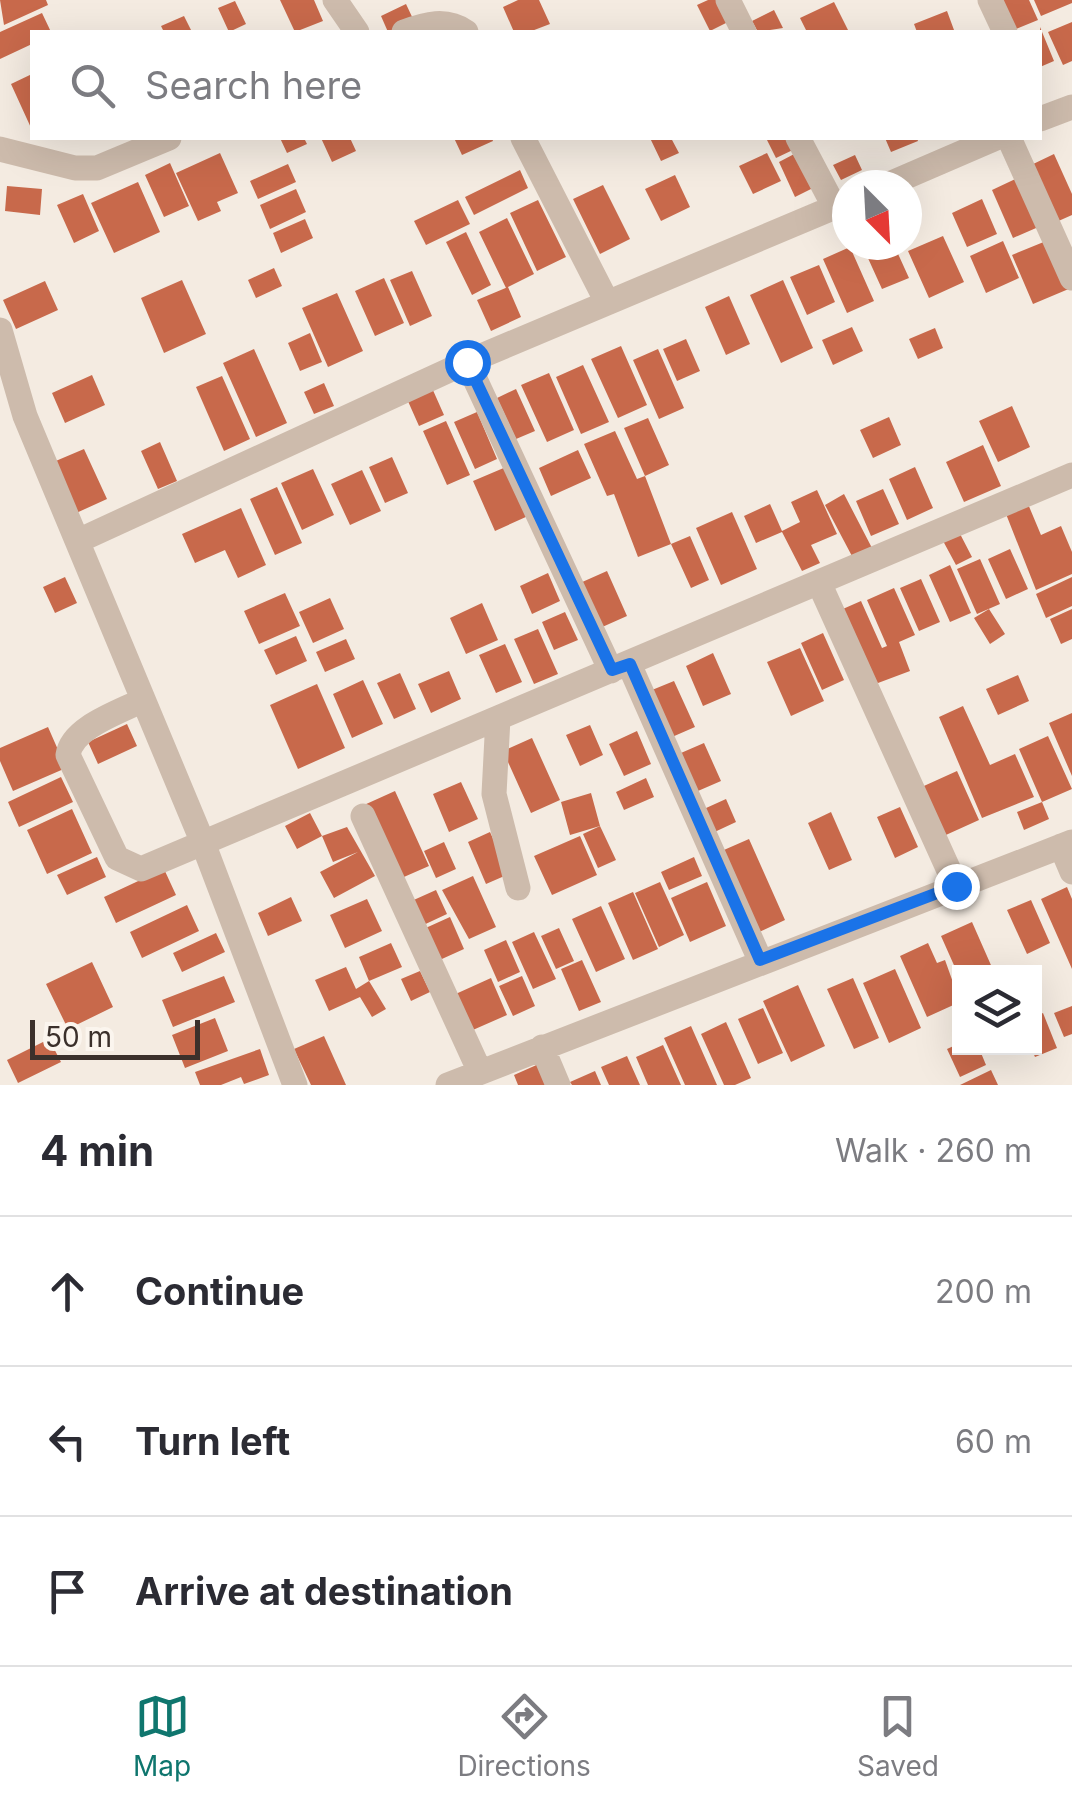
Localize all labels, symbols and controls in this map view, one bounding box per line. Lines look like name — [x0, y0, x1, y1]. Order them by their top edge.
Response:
search box — [30, 30, 1042, 140]
icon: search — [65, 58, 120, 113]
text: Search here — [145, 62, 362, 108]
north arrow — [832, 170, 922, 260]
route start — [445, 340, 491, 386]
route end — [934, 864, 980, 910]
map controls — [952, 965, 1042, 1055]
button: layers — [952, 965, 1042, 1055]
scale bar — [30, 1015, 200, 1060]
text: 50 m — [45, 1020, 112, 1054]
text: 4 min — [40, 1125, 154, 1176]
text: Walk · 260 m — [835, 1131, 1032, 1170]
icon: ahead — [40, 1264, 95, 1319]
text: Continue — [135, 1268, 304, 1314]
text: 200 m — [935, 1272, 1032, 1311]
icon: left — [40, 1414, 95, 1469]
text: Turn left — [135, 1418, 290, 1464]
text: 60 m — [955, 1422, 1032, 1461]
icon: arrive — [40, 1564, 95, 1619]
text: Arrive at destination — [135, 1568, 513, 1614]
tab: Map — [133, 1689, 191, 1783]
tab: Directions — [457, 1689, 591, 1783]
tab: Saved — [857, 1689, 939, 1783]

